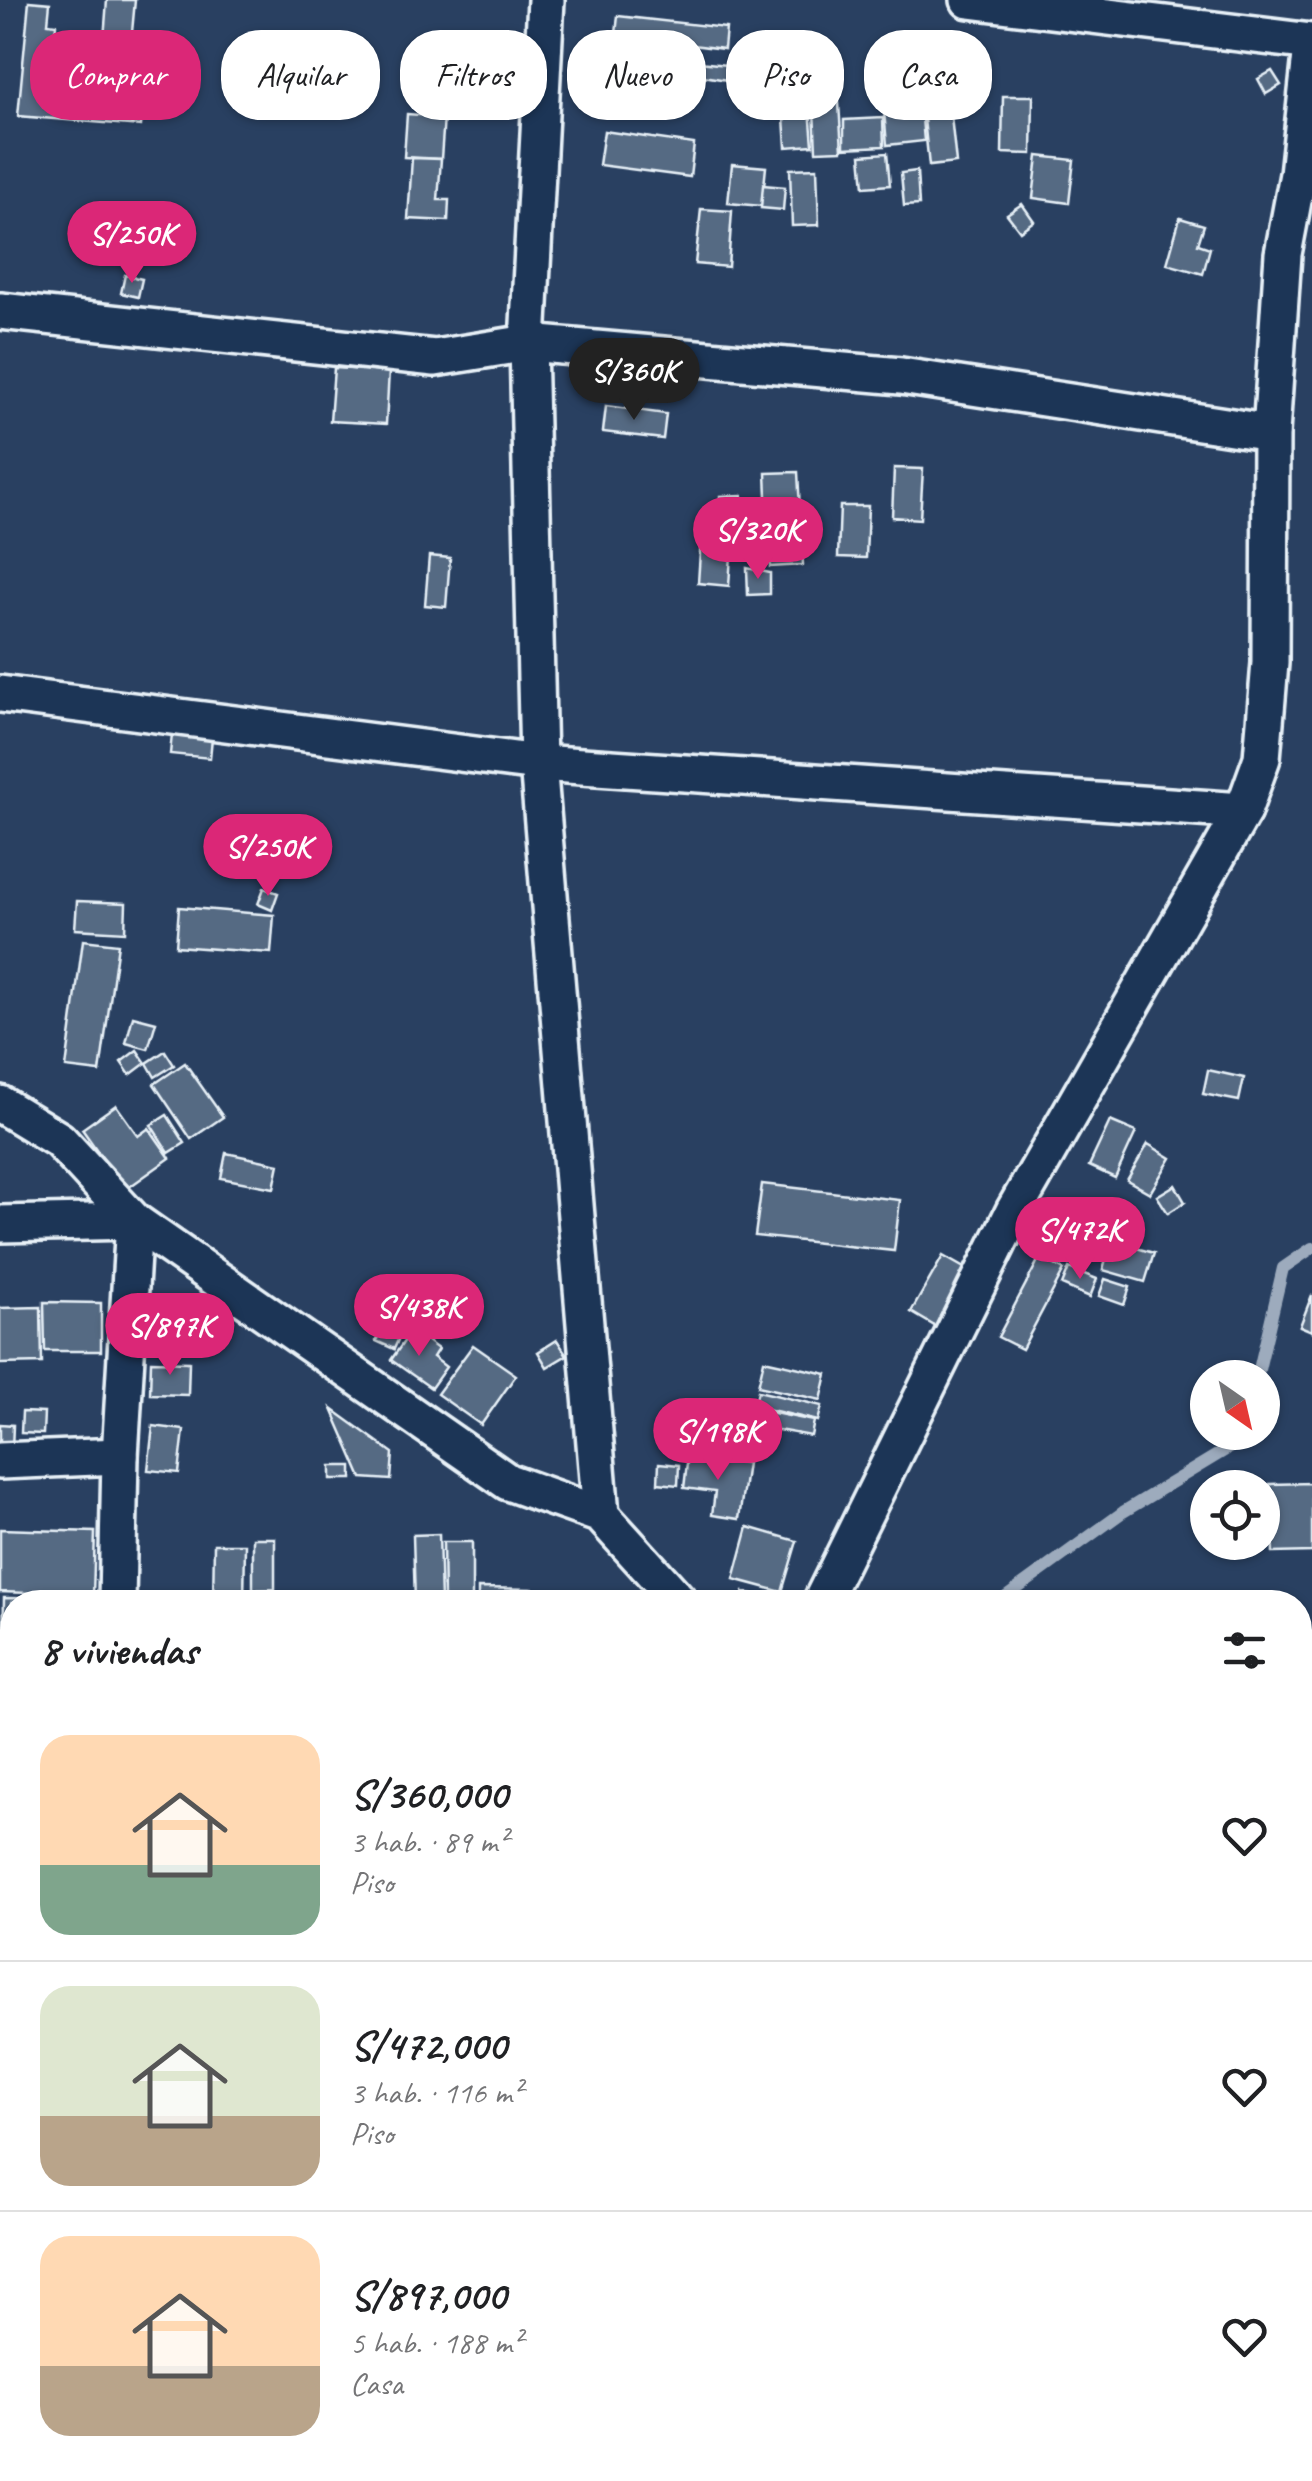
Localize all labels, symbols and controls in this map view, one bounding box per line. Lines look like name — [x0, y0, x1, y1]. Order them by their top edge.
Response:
chip: Comprar — [30, 30, 201, 120]
chip: Alquilar — [221, 30, 380, 120]
chip: Filtros — [400, 30, 547, 120]
chip: Nuevo — [567, 30, 706, 120]
chip: Piso — [726, 30, 844, 120]
chip: Casa — [864, 30, 992, 120]
pin: S/250K — [51, 201, 213, 286]
text: S/250K — [89, 213, 175, 254]
pin: S/360K — [553, 338, 715, 423]
text: S/360K — [591, 350, 677, 391]
pin: S/320K — [677, 497, 839, 582]
text: S/320K — [715, 509, 801, 550]
pin: S/250K — [187, 814, 349, 899]
text: S/250K — [225, 826, 311, 867]
pin: S/472K — [999, 1197, 1161, 1282]
text: S/472K — [1037, 1209, 1123, 1250]
pin: S/438K — [338, 1274, 500, 1359]
text: S/438K — [376, 1286, 462, 1327]
pin: S/897K — [89, 1293, 251, 1378]
text: S/897K — [127, 1305, 213, 1346]
north arrow — [1190, 1360, 1280, 1450]
map controls — [1190, 1360, 1280, 1560]
pin: S/198K — [637, 1398, 799, 1483]
text: S/198K — [675, 1410, 761, 1451]
button: locate — [1190, 1470, 1280, 1560]
icon: filters — [1217, 1623, 1272, 1678]
text: 8 viviendas — [40, 1624, 197, 1677]
text: S/360,000 — [350, 1768, 507, 1821]
icon: home — [120, 1775, 240, 1895]
icon: heart — [1217, 1808, 1272, 1863]
text: 3 hab. · 89 m² — [350, 1821, 507, 1862]
text: Piso — [350, 1862, 393, 1903]
text: S/472,000 — [350, 2019, 506, 2072]
icon: home — [120, 2026, 240, 2146]
icon: heart — [1217, 2059, 1272, 2114]
text: 3 hab. · 116 m² — [350, 2072, 522, 2113]
text: Piso — [350, 2113, 393, 2154]
text: S/897,000 — [350, 2269, 506, 2322]
icon: home — [120, 2276, 240, 2396]
icon: heart — [1217, 2309, 1272, 2364]
text: 5 hab. · 188 m² — [350, 2322, 522, 2363]
text: Casa — [350, 2363, 403, 2404]

